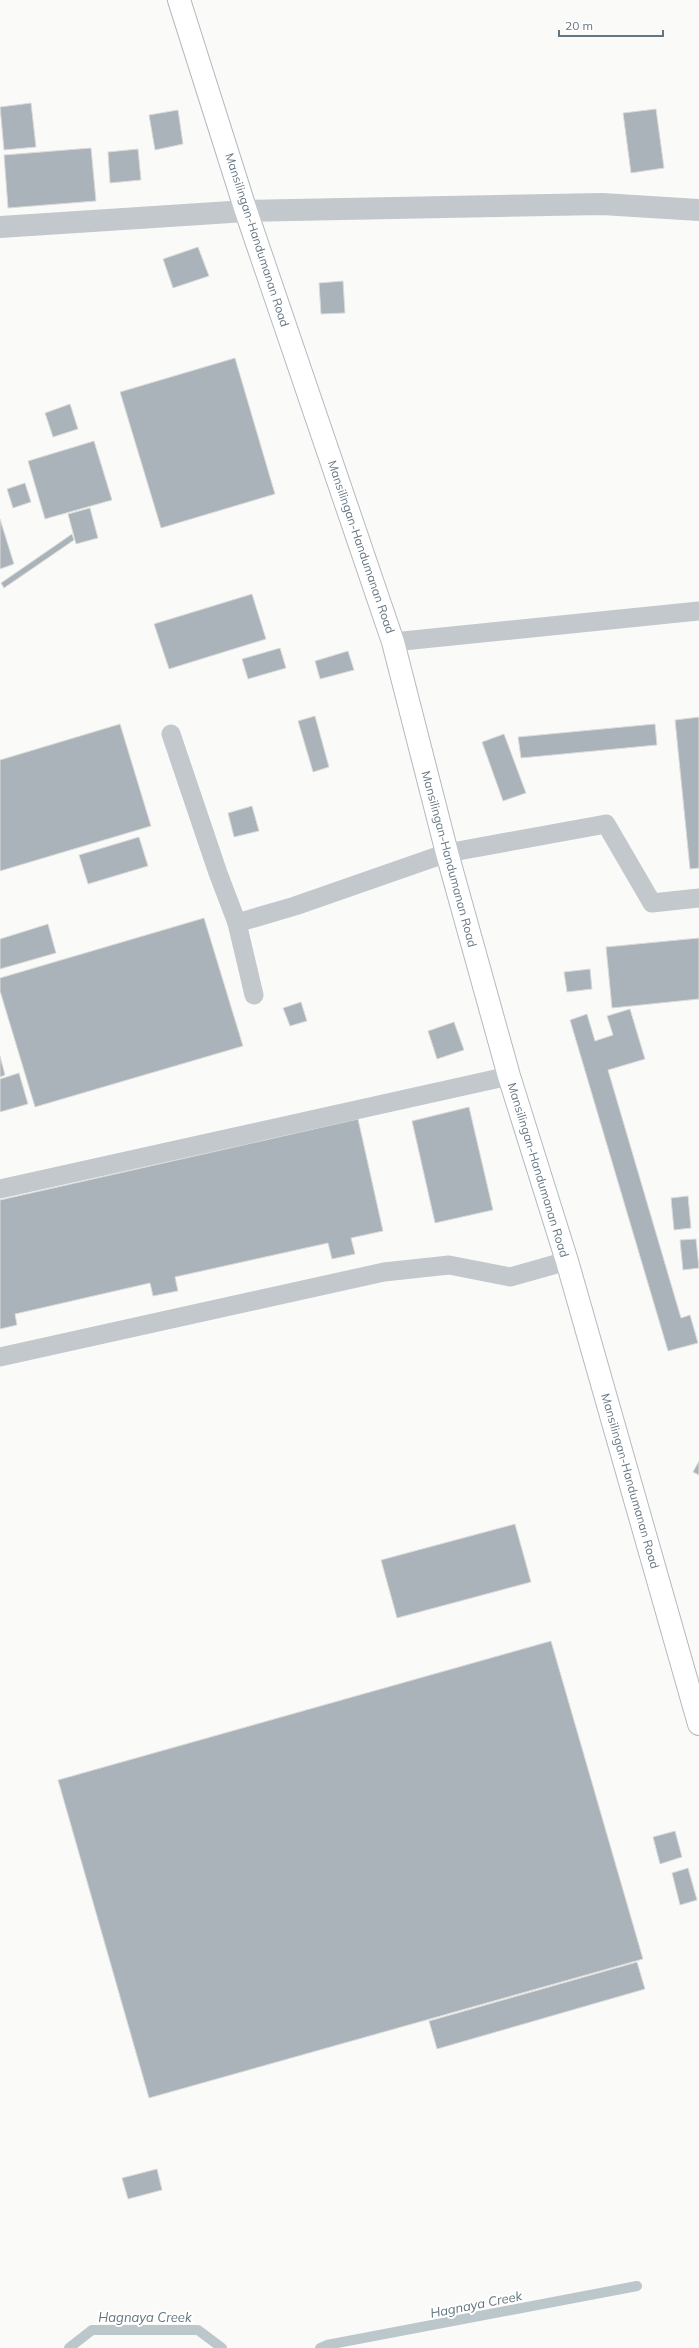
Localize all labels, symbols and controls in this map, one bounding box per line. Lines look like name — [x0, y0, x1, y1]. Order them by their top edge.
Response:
scale bar — [559, 12, 663, 38]
text: 20 m — [565, 18, 593, 33]
street label: Mansilingan-Handumanan Road — [222, 151, 293, 329]
street label: Mansilingan-Handumanan Road — [325, 458, 398, 635]
street label: Mansilingan-Handumanan Road — [419, 769, 480, 949]
street label: Mansilingan-Handumanan Road — [505, 1081, 572, 1259]
street label: Mansilingan-Handumanan Road — [598, 1391, 663, 1570]
water label: Hagnaya Creek — [429, 2287, 524, 2321]
water label: Hagnaya Creek — [98, 2309, 192, 2325]

